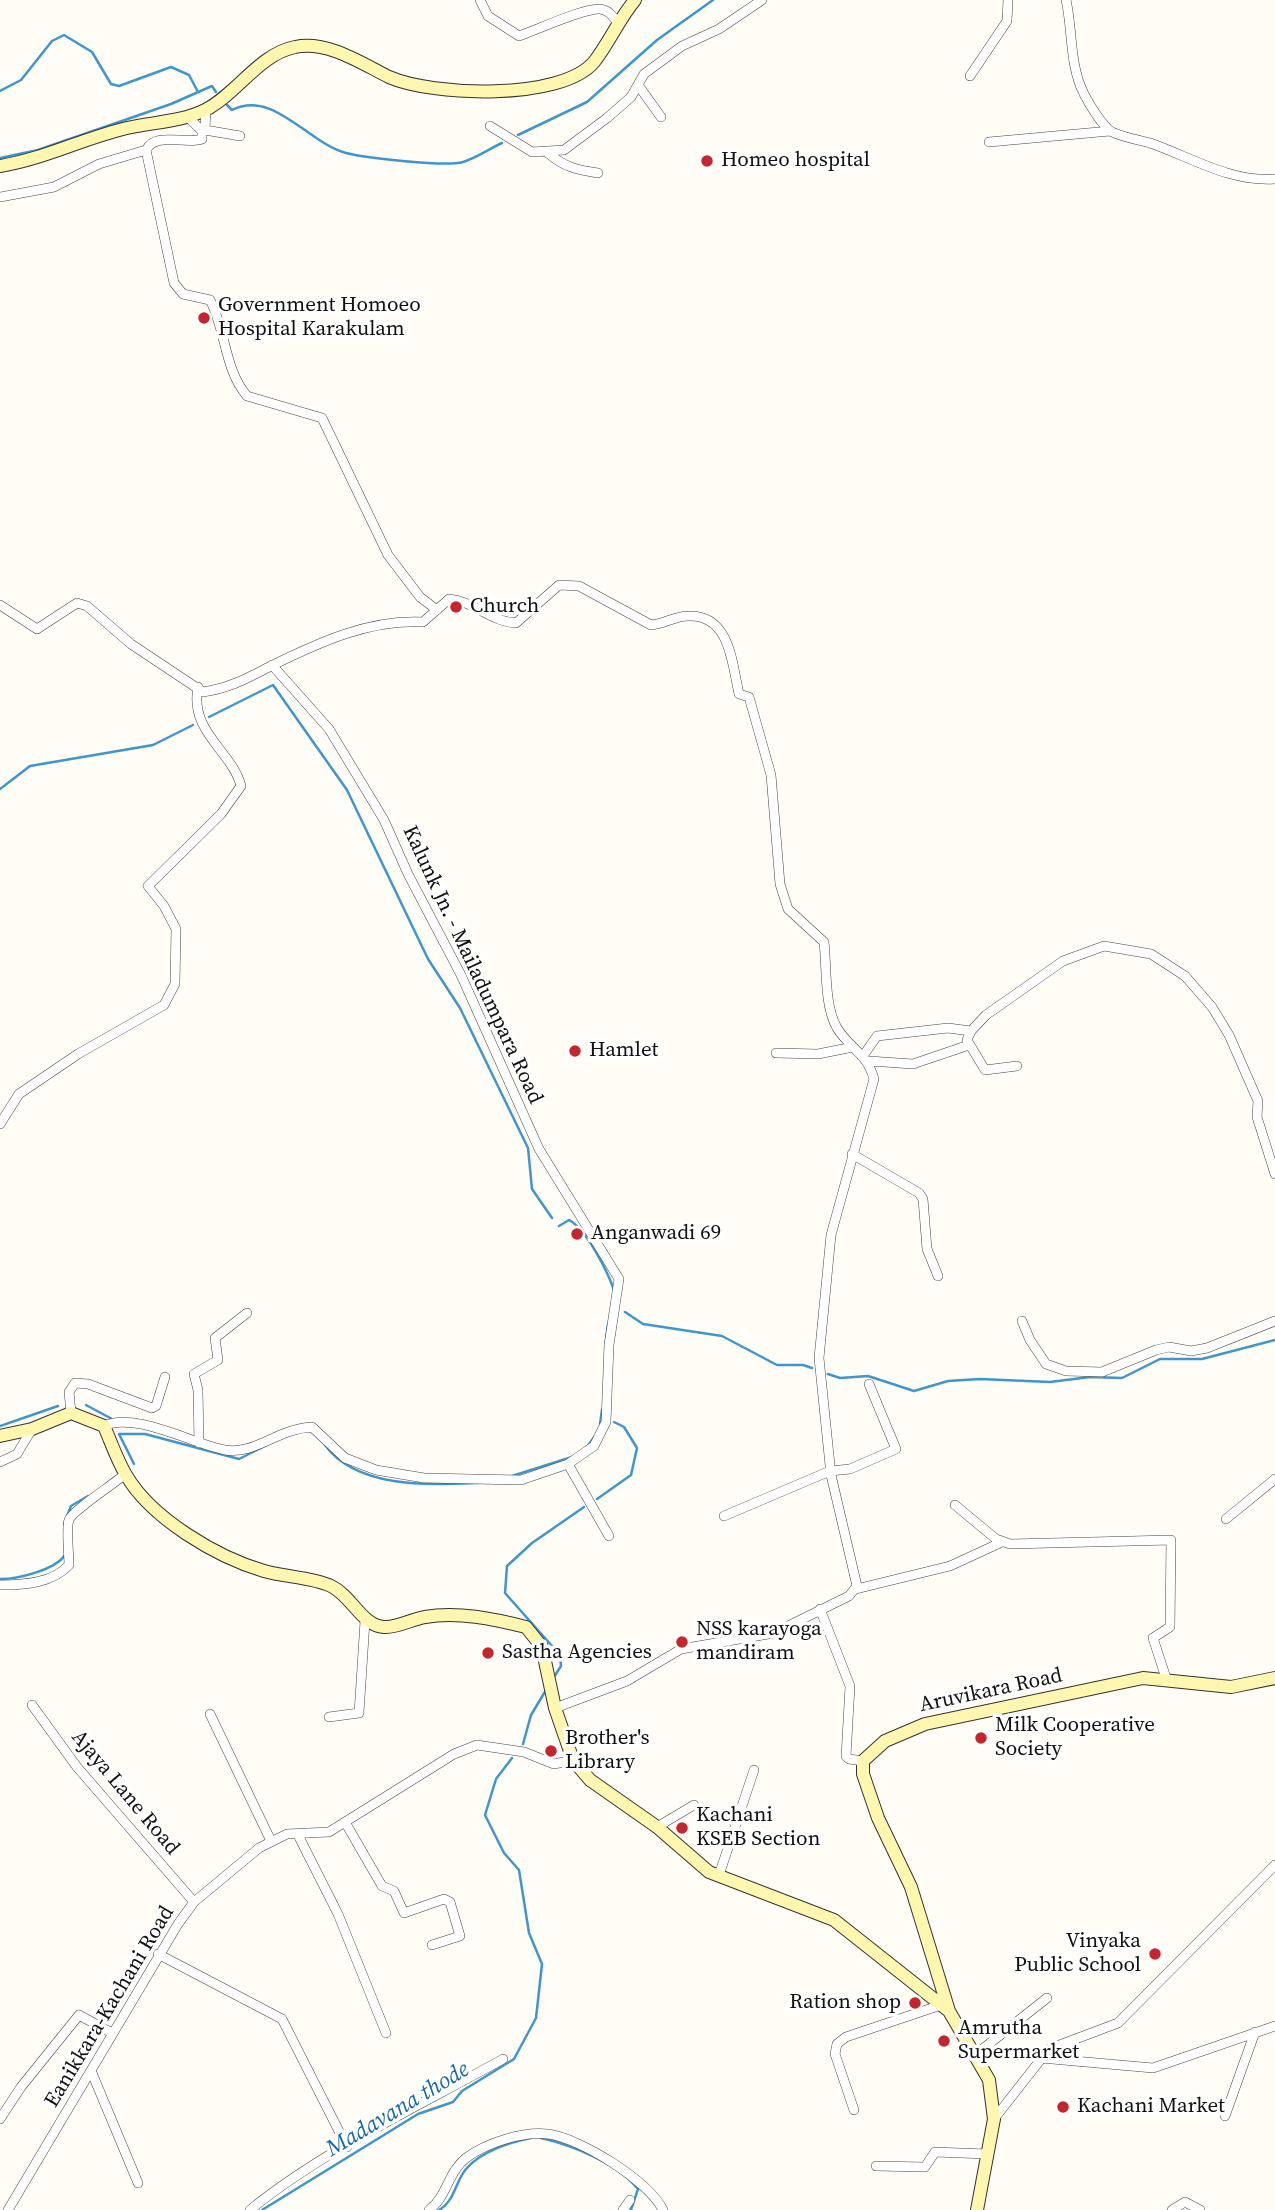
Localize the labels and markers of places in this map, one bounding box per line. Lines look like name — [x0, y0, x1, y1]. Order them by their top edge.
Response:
place label: Homeo hospital — [721, 148, 870, 174]
marker: Homeo hospital — [699, 153, 715, 169]
place label: Government Homoeo Hospital Karakulam — [218, 293, 421, 343]
marker: Government Homoeo Hospital Karakulam — [196, 310, 212, 326]
place label: Church — [470, 594, 539, 620]
marker: Church — [448, 599, 464, 615]
place label: Hamlet — [589, 1038, 658, 1064]
marker: Hamlet — [567, 1043, 583, 1059]
place label: Anganwadi 69 — [591, 1221, 721, 1247]
marker: Anganwadi 69 — [569, 1226, 585, 1242]
place label: NSS karayoga mandiram — [696, 1617, 822, 1667]
marker: NSS karayoga mandiram — [674, 1634, 690, 1650]
place label: Sastha Agencies — [502, 1640, 652, 1666]
marker: Sastha Agencies — [480, 1645, 496, 1661]
place label: Milk Cooperative Society — [995, 1713, 1155, 1763]
place label: Brother's Library — [565, 1726, 650, 1776]
marker: Milk Cooperative Society — [973, 1730, 989, 1746]
marker: Brother's Library — [543, 1743, 559, 1759]
place label: Kachani KSEB Section — [696, 1803, 820, 1853]
marker: Kachani KSEB Section — [674, 1820, 690, 1836]
place label: Vinyaka Public School — [1014, 1929, 1141, 1979]
marker: Vinyaka Public School — [1147, 1946, 1163, 1962]
place label: Ration shop — [789, 1990, 901, 2016]
marker: Ration shop — [907, 1995, 923, 2011]
place label: Amrutha Supermarket — [958, 2016, 1079, 2066]
marker: Amrutha Supermarket — [936, 2033, 952, 2049]
place label: Kachani Market — [1077, 2094, 1225, 2120]
marker: Kachani Market — [1055, 2099, 1071, 2115]

